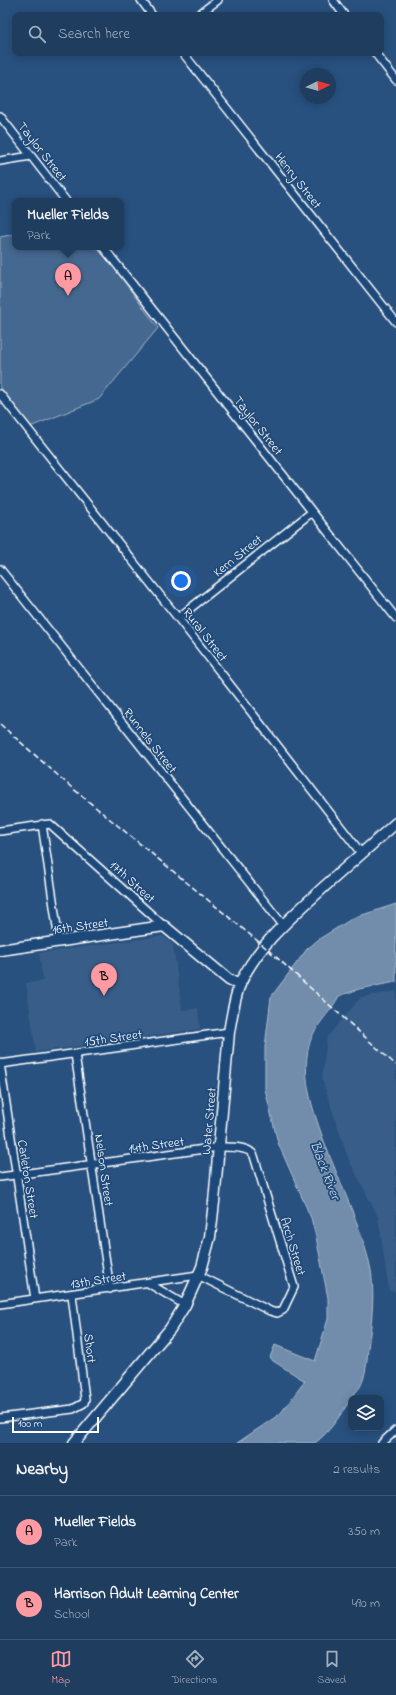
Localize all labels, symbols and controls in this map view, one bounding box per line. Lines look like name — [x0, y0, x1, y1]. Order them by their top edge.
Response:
search box — [12, 12, 384, 56]
icon: search — [26, 23, 48, 45]
text: Search here — [58, 23, 130, 45]
north arrow — [300, 68, 336, 104]
street label: Taylor Street — [12, 118, 71, 187]
street label: Henry Street — [269, 149, 326, 214]
popup — [12, 198, 124, 250]
text: Mueller Fields — [27, 204, 109, 226]
text: Park — [27, 226, 50, 245]
pin: A — [55, 263, 81, 296]
street label: Taylor Street — [228, 392, 287, 461]
street label: Kern Street — [209, 530, 267, 582]
your location — [171, 571, 191, 591]
street label: Rural Street — [178, 604, 232, 666]
street label: Runnels Street — [118, 704, 182, 778]
street label: 17th Street — [105, 856, 160, 908]
street label: 16th Street — [51, 913, 110, 940]
pin: B — [91, 963, 117, 996]
street label: 15th Street — [83, 1025, 144, 1052]
street label: Water Street — [197, 1086, 222, 1155]
street label: 14th Street — [127, 1132, 186, 1159]
street label: Nelson Street — [89, 1133, 118, 1208]
street label: Carleton Street — [12, 1138, 43, 1221]
water label: Black River — [304, 1138, 346, 1204]
street label: Arch Street — [275, 1215, 311, 1279]
street label: 13th Street — [69, 1267, 128, 1294]
street label: Short — [78, 1332, 101, 1365]
map controls — [348, 1395, 384, 1431]
button: layers — [348, 1395, 384, 1431]
scale bar — [12, 1415, 99, 1434]
text: 100 m — [18, 1416, 42, 1432]
text: Nearby — [16, 1457, 68, 1482]
text: 2 results — [333, 1460, 380, 1479]
text: Mueller Fields — [54, 1511, 136, 1533]
text: A — [25, 1522, 33, 1541]
text: 350 m — [348, 1522, 380, 1541]
text: Park — [54, 1533, 78, 1552]
text: Harrison Adult Learning Center — [54, 1583, 239, 1605]
text: B — [25, 1594, 33, 1613]
text: 490 m — [352, 1594, 380, 1613]
text: School — [54, 1605, 90, 1624]
tab: Map — [50, 1648, 72, 1688]
tab: Directions — [172, 1648, 217, 1688]
tab: Saved — [317, 1648, 346, 1688]

